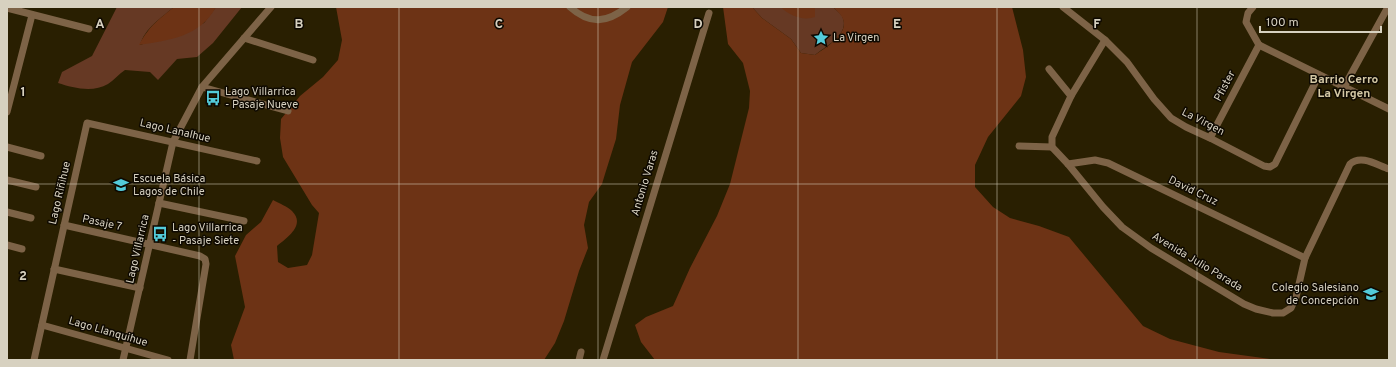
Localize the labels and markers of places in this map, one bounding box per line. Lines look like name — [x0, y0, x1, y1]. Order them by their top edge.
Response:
place icon: La Virgen — [812, 29, 830, 47]
place label: La Virgen — [833, 31, 879, 45]
place label: Lago Villarrica - Pasaje Nueve — [225, 85, 298, 112]
bus stop icon: Lago Villarrica - Pasaje Nueve — [204, 89, 222, 107]
place label: Escuela Básica Lagos de Chile — [133, 172, 205, 199]
school or university icon: Escuela Básica Lagos de Chile — [112, 176, 130, 194]
place label: Lago Villarrica - Pasaje Siete — [172, 221, 243, 248]
bus stop icon: Lago Villarrica - Pasaje Siete — [151, 225, 169, 243]
place label: Colegio Salesiano de Concepción — [1272, 281, 1359, 308]
school or university icon: Colegio Salesiano de Concepción — [1362, 285, 1380, 303]

